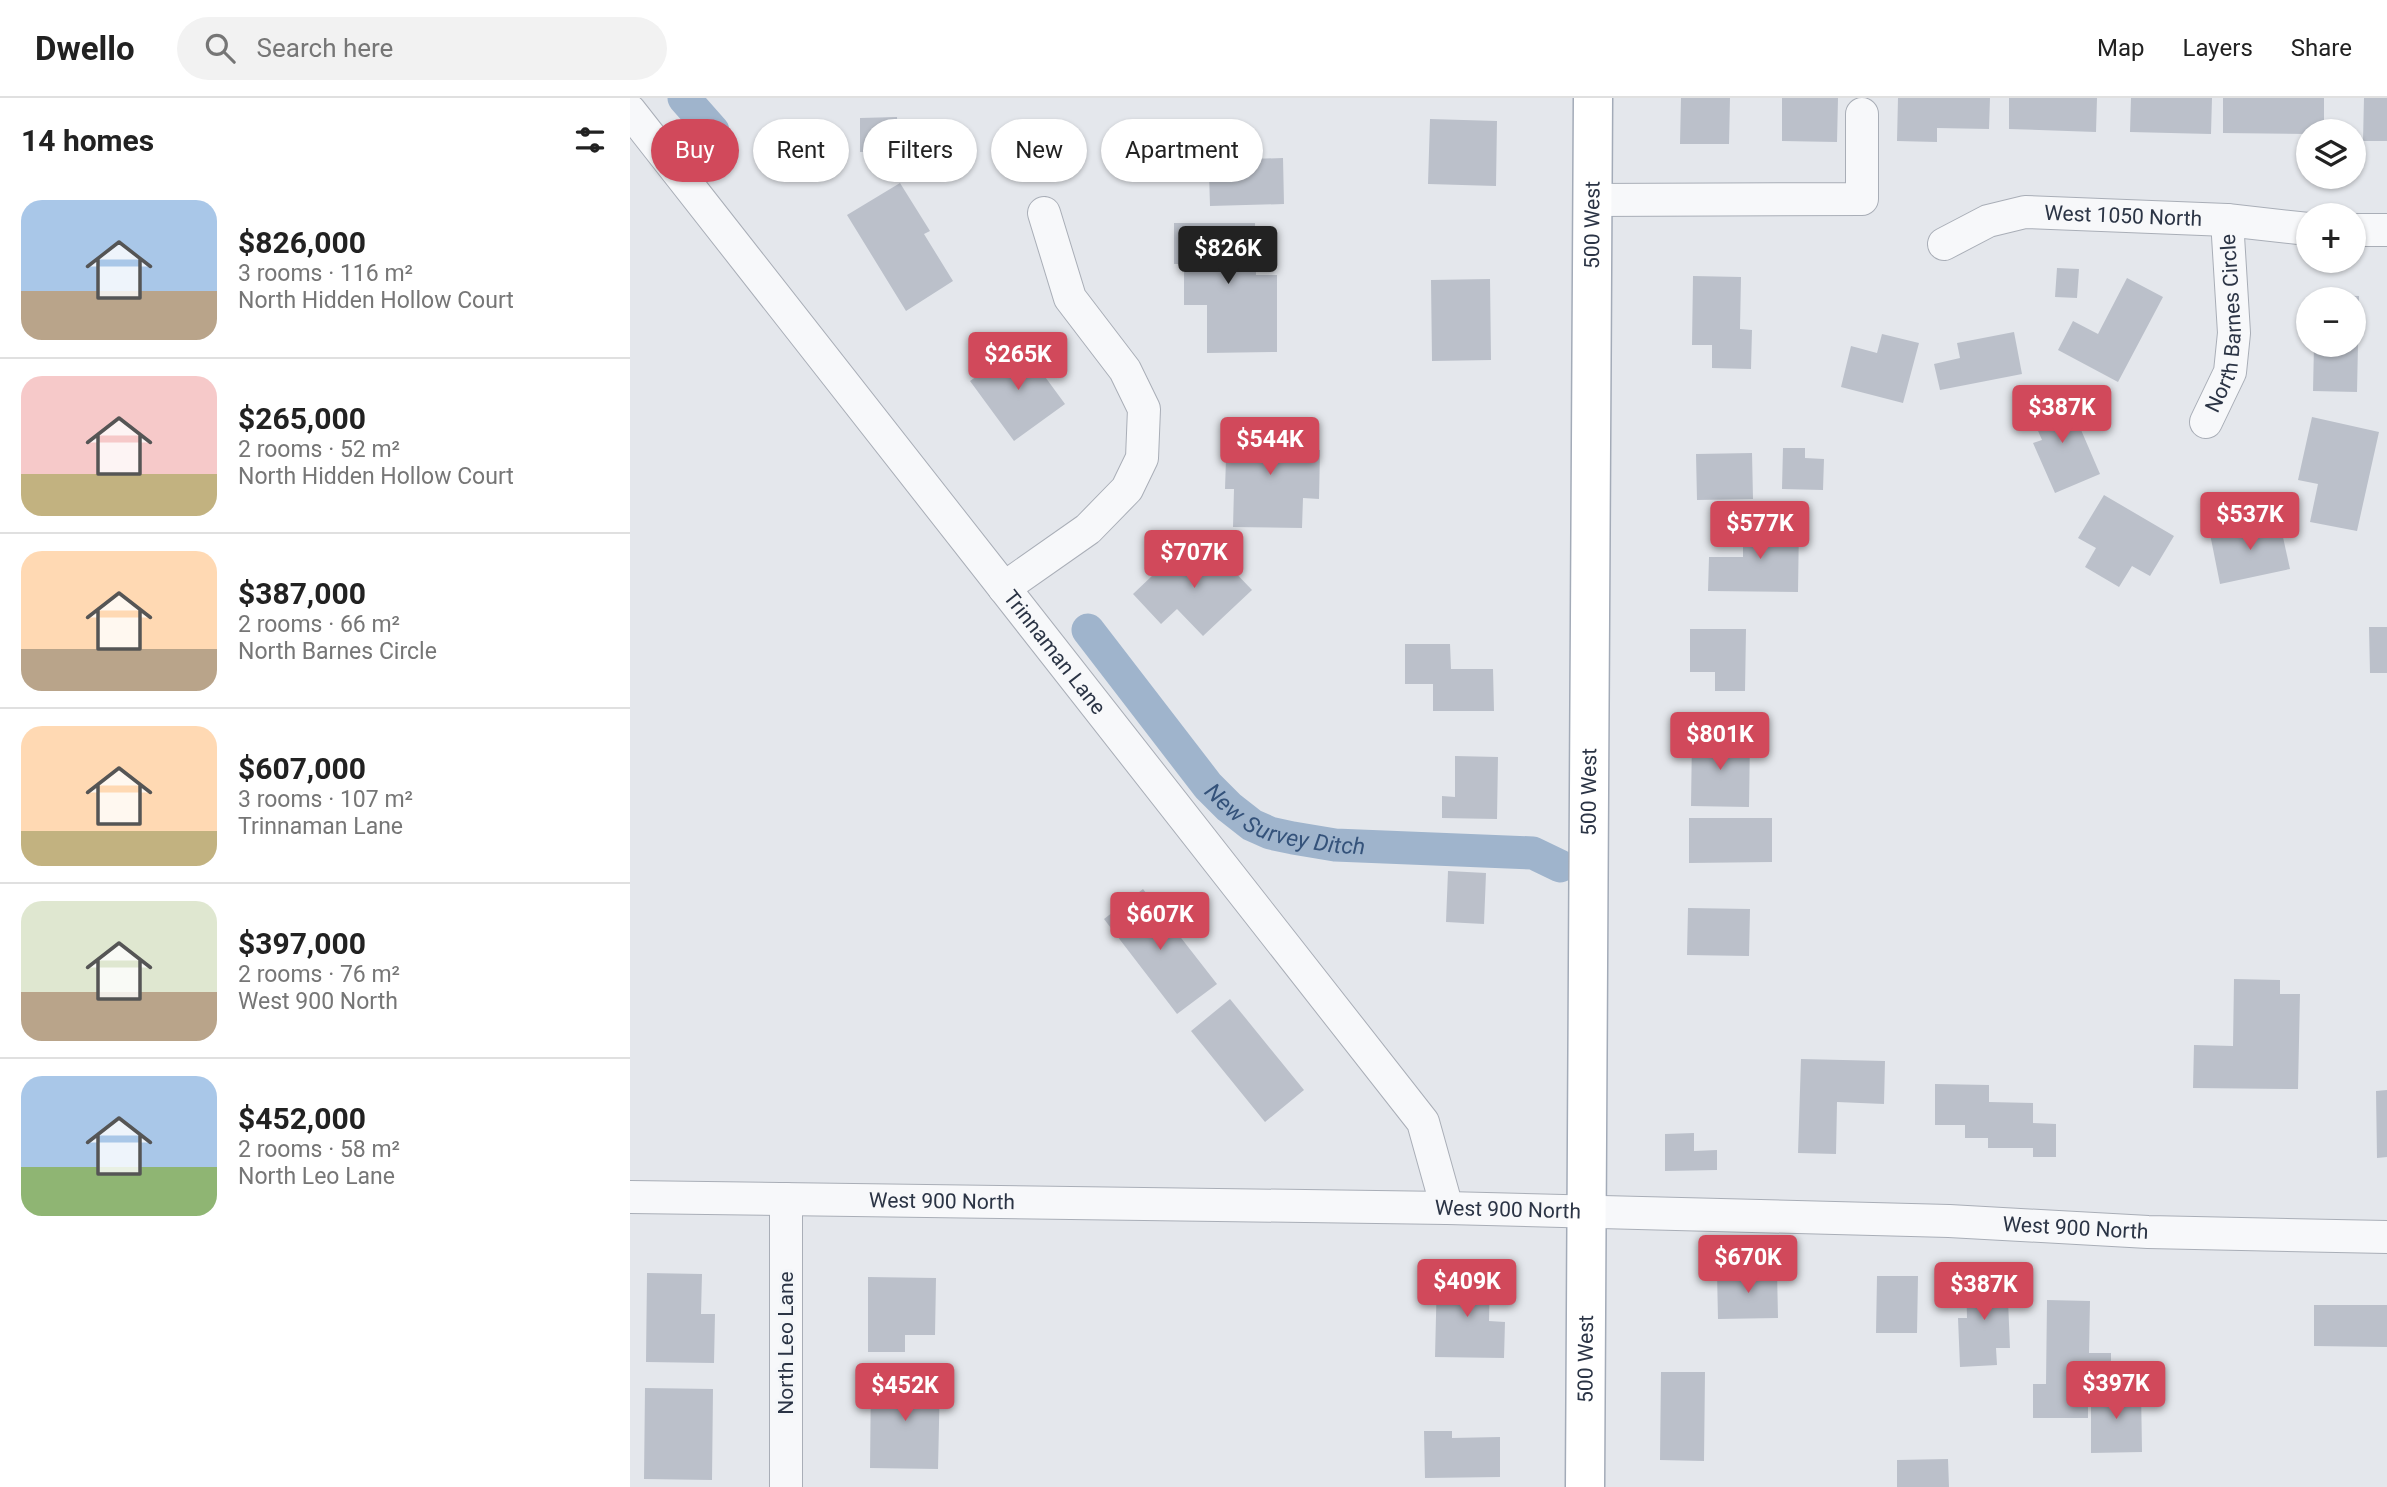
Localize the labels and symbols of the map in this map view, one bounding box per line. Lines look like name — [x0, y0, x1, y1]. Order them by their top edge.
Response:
street label: 500 West — [1580, 181, 1605, 269]
street label: West 1050 North — [2044, 201, 2203, 231]
pin: $826K — [1179, 226, 1277, 286]
street label: North Barnes Circle — [2200, 233, 2246, 416]
pin: $265K — [969, 332, 1067, 392]
pin: $387K — [2013, 386, 2111, 445]
pin: $544K — [1221, 418, 1319, 477]
pin: $537K — [2201, 492, 2299, 552]
pin: $577K — [1711, 502, 1809, 561]
pin: $707K — [1145, 531, 1243, 590]
street label: Trinnaman Lane — [999, 586, 1111, 719]
pin: $801K — [1671, 712, 1769, 772]
street label: 500 West — [1577, 748, 1601, 836]
water label: New Survey Ditch — [1199, 778, 1366, 860]
pin: $607K — [1111, 892, 1209, 952]
street label: West 900 North — [869, 1188, 1015, 1214]
street label: West 900 North — [1435, 1196, 1581, 1223]
street label: West 900 North — [2002, 1212, 2149, 1244]
pin: $670K — [1699, 1236, 1797, 1295]
pin: $409K — [1418, 1260, 1516, 1319]
pin: $387K — [1935, 1262, 2033, 1322]
street label: North Leo Lane — [774, 1271, 798, 1415]
street label: 500 West — [1573, 1315, 1598, 1403]
pin: $397K — [2067, 1362, 2165, 1421]
pin: $452K — [856, 1364, 954, 1423]

